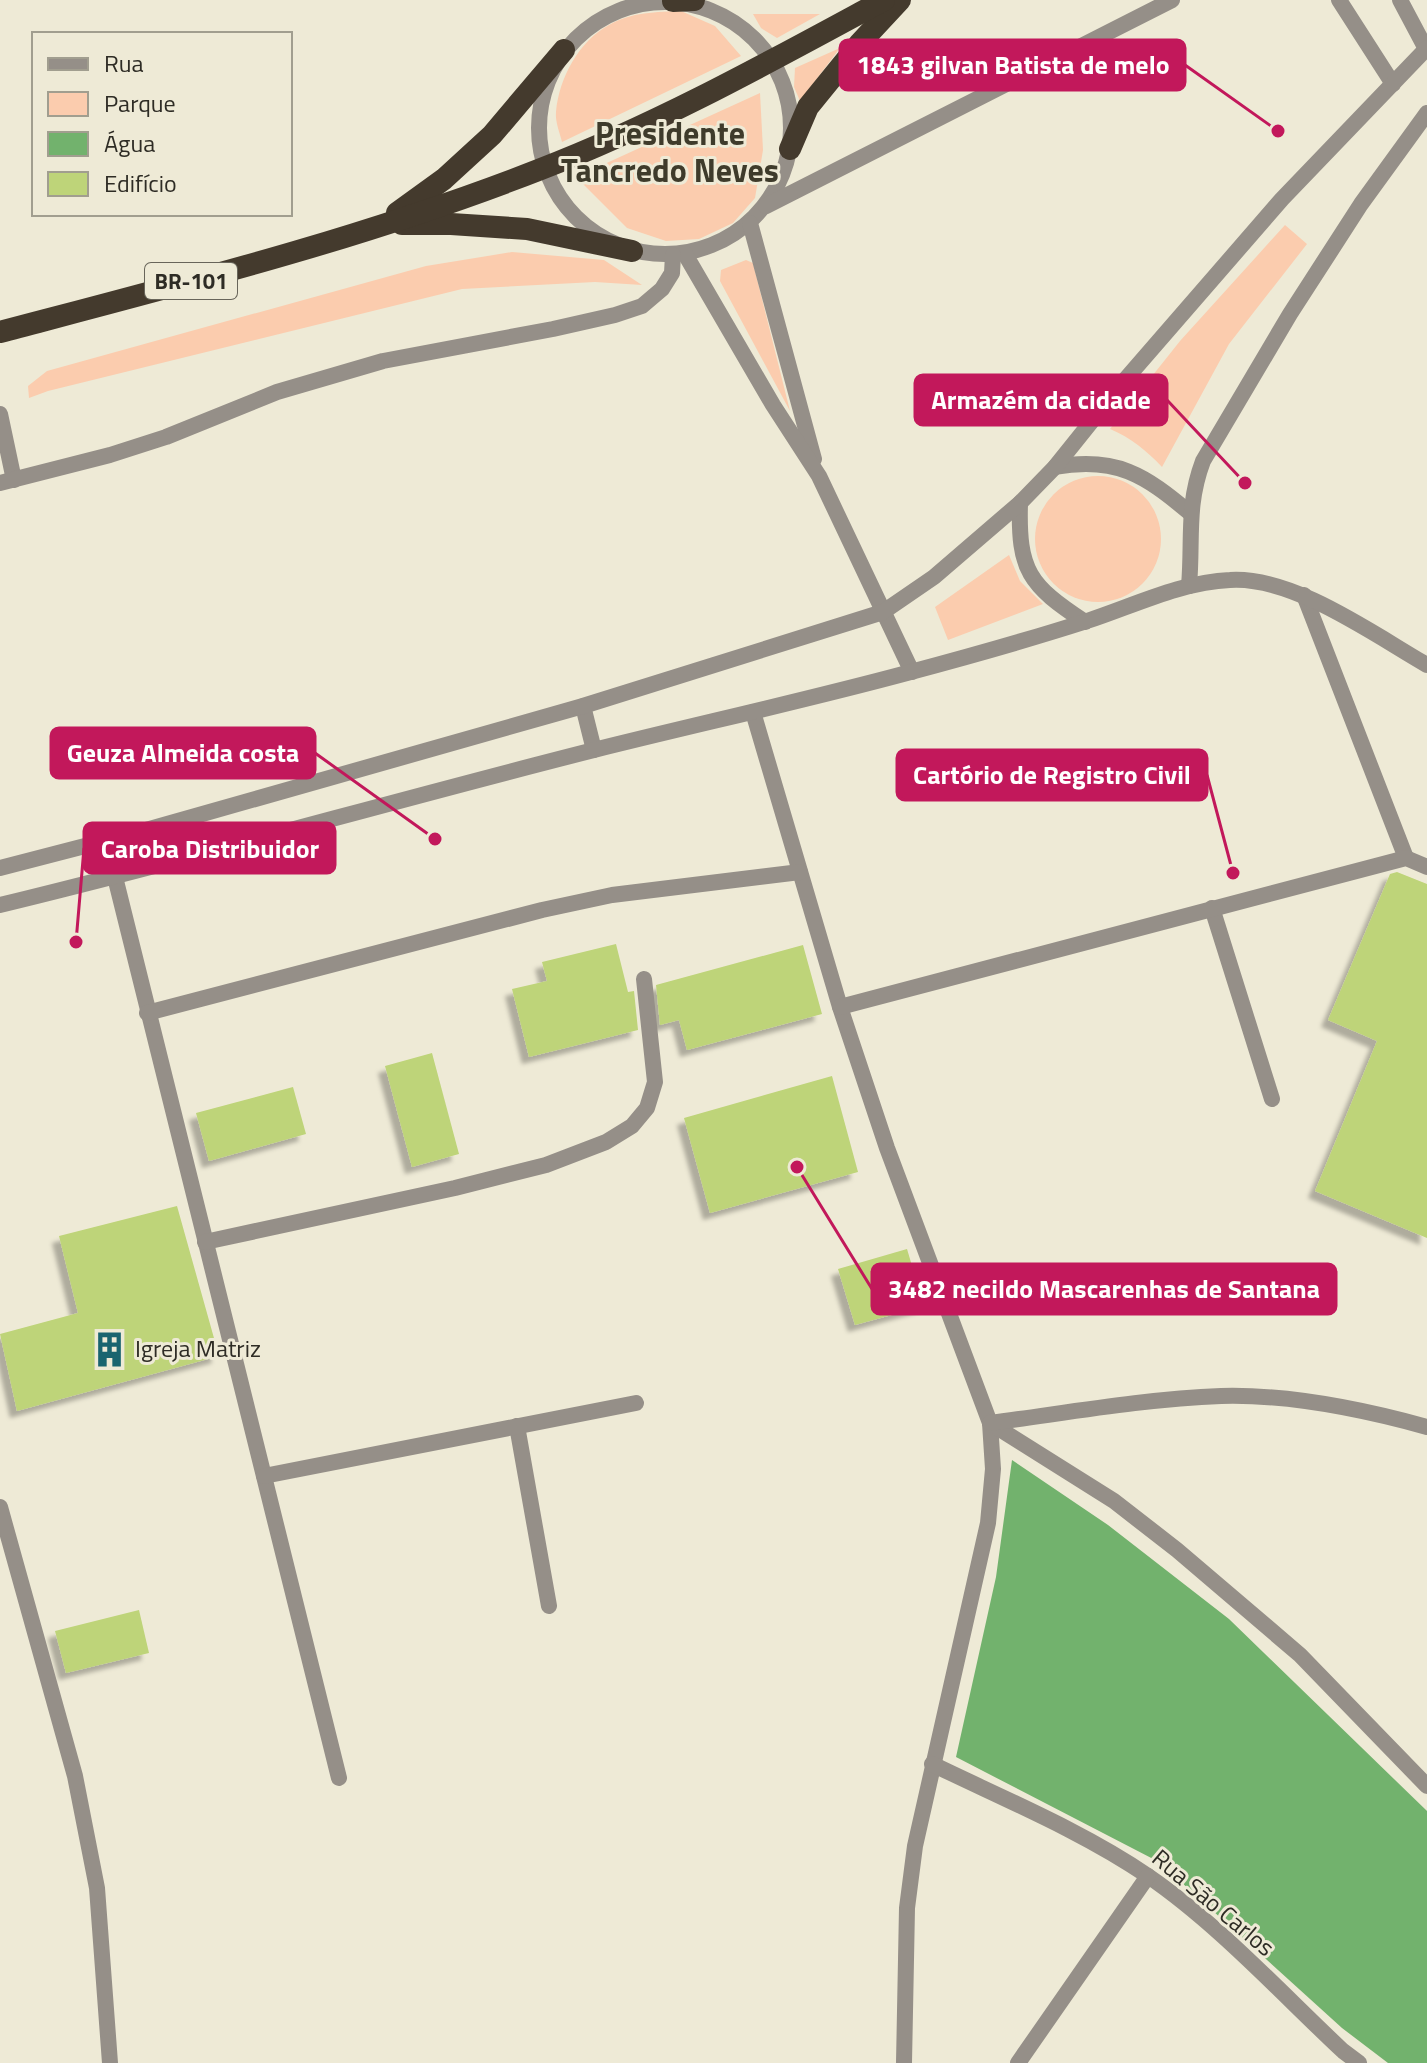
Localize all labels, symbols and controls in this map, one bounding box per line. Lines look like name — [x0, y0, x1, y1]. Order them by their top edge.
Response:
legend — [32, 32, 292, 216]
callout: 1843 gilvan Batista de melo — [840, 40, 1185, 90]
text: Rua — [104, 45, 143, 81]
text: 1843 gilvan Batista de melo — [857, 45, 1169, 84]
text: Parque — [104, 85, 176, 121]
district label: Presidente Tancredo Neves — [561, 109, 779, 194]
text: Água — [104, 125, 155, 161]
text: Edifício — [104, 165, 177, 201]
road number: BR-101 — [145, 263, 237, 299]
callout: Armazém da cidade — [915, 375, 1167, 425]
text: Armazém da cidade — [931, 380, 1151, 419]
callout: Geuza Almeida costa — [51, 728, 315, 778]
text: Geuza Almeida costa — [67, 733, 299, 772]
callout: Cartório de Registro Civil — [897, 750, 1207, 800]
text: Cartório de Registro Civil — [913, 755, 1191, 794]
callout: Caroba Distribuidor — [84, 823, 335, 873]
text: Caroba Distribuidor — [101, 829, 320, 868]
callout: 3482 necildo Mascarenhas de Santana — [872, 1264, 1336, 1314]
text: 3482 necildo Mascarenhas de Santana — [888, 1269, 1320, 1308]
building icon: Igreja Matriz — [90, 1330, 128, 1368]
place label: Igreja Matriz — [135, 1330, 261, 1366]
street label: Rua São Carlos — [1144, 1840, 1283, 1964]

